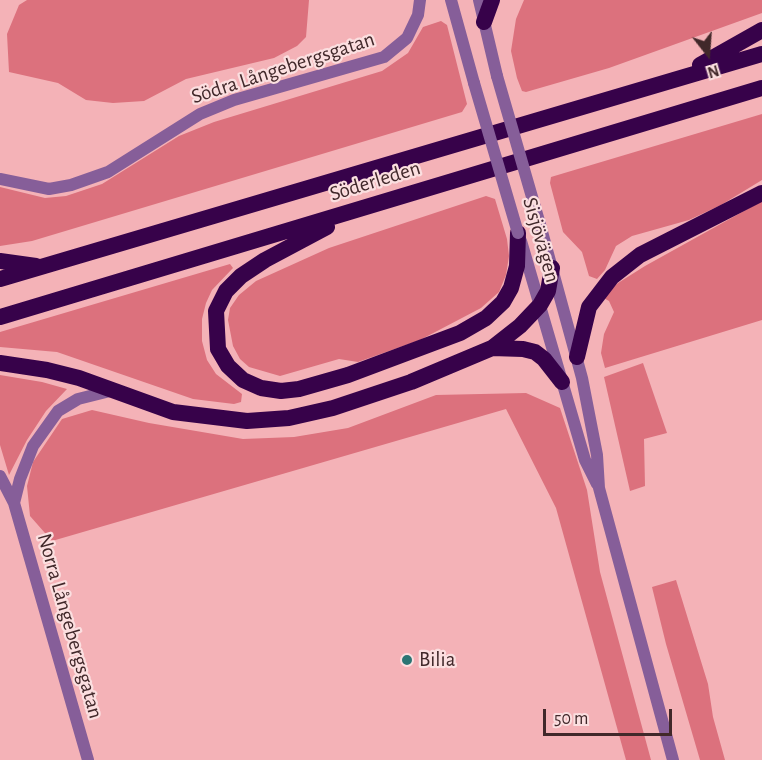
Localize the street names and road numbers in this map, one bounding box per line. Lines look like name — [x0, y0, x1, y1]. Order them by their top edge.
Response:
street label: Södra Långebergsgatan — [188, 26, 378, 110]
street label: Söderleden — [327, 155, 423, 207]
street label: Sisjövägen — [517, 195, 565, 285]
street label: Norra Långebergsgatan — [32, 531, 108, 721]

